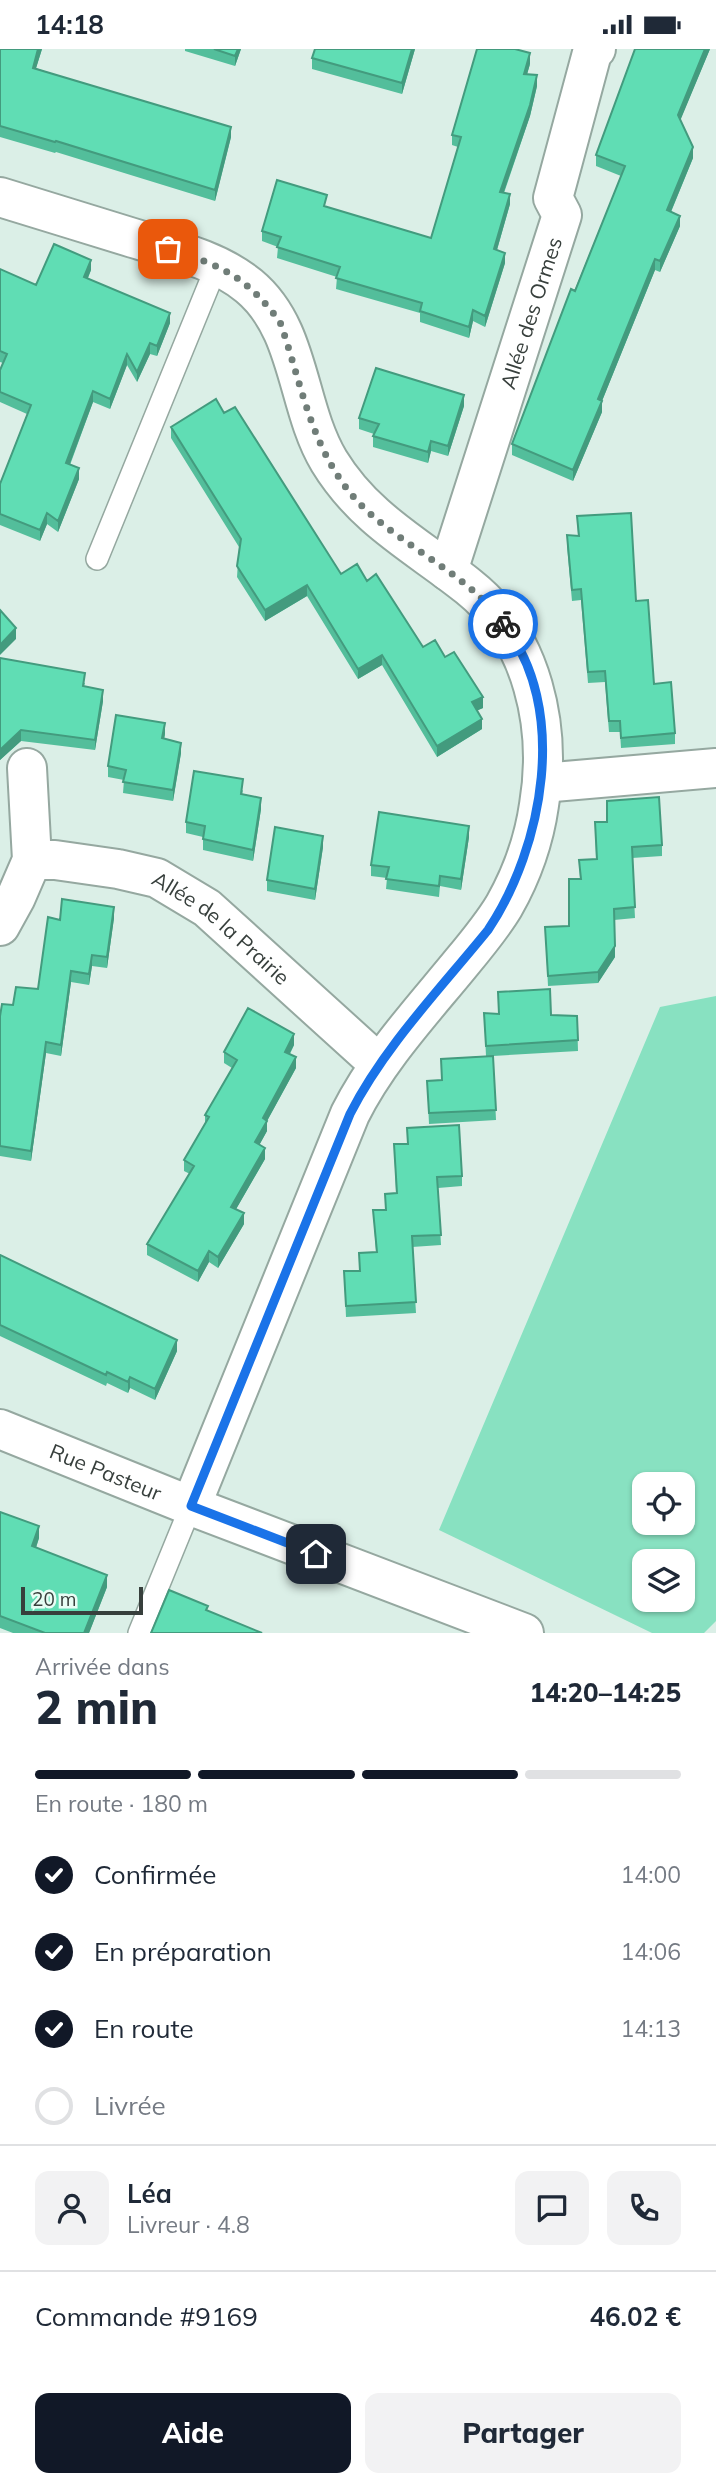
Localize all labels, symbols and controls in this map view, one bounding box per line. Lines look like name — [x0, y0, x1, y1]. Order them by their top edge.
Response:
text: 14:18 — [35, 8, 104, 41]
pin — [138, 219, 198, 279]
icon: bag — [149, 230, 187, 268]
street label: Allée des Ormes — [494, 234, 567, 392]
courier — [468, 589, 538, 659]
icon: bike — [484, 605, 522, 643]
street label: Allée de la Prairie — [148, 865, 295, 990]
street label: Rue Pasteur — [46, 1437, 166, 1506]
map controls — [632, 1472, 695, 1612]
button: locate — [632, 1472, 695, 1535]
pin — [286, 1524, 346, 1584]
icon: home — [297, 1535, 335, 1573]
button: layers — [632, 1549, 695, 1612]
scale bar — [21, 1584, 144, 1616]
text: 20 m — [32, 1587, 76, 1611]
text: Arrivée dans — [35, 1652, 170, 1681]
text: 14:20–14:25 — [530, 1676, 681, 1709]
text: 2 min — [35, 1678, 158, 1736]
text: En route · 180 m — [35, 1789, 208, 1818]
icon: check — [35, 1856, 73, 1894]
text: Confirmée — [94, 1858, 216, 1891]
text: 14:00 — [621, 1860, 681, 1889]
icon: check — [35, 1933, 73, 1971]
text: En préparation — [94, 1935, 272, 1968]
text: 14:06 — [621, 1937, 681, 1966]
icon: check — [35, 2010, 73, 2048]
text: En route — [94, 2012, 194, 2045]
text: 14:13 — [621, 2014, 681, 2043]
text: Livrée — [94, 2089, 166, 2122]
button: person — [35, 2171, 109, 2245]
button: chat — [515, 2171, 589, 2245]
button: phone — [607, 2171, 681, 2245]
text: Léa — [127, 2177, 172, 2210]
text: Livreur · 4.8 — [127, 2210, 250, 2239]
text: Commande #9169 — [35, 2300, 258, 2333]
text: 46.02 € — [589, 2300, 681, 2333]
button: Aide — [35, 2393, 351, 2473]
button: Partager — [365, 2393, 681, 2473]

